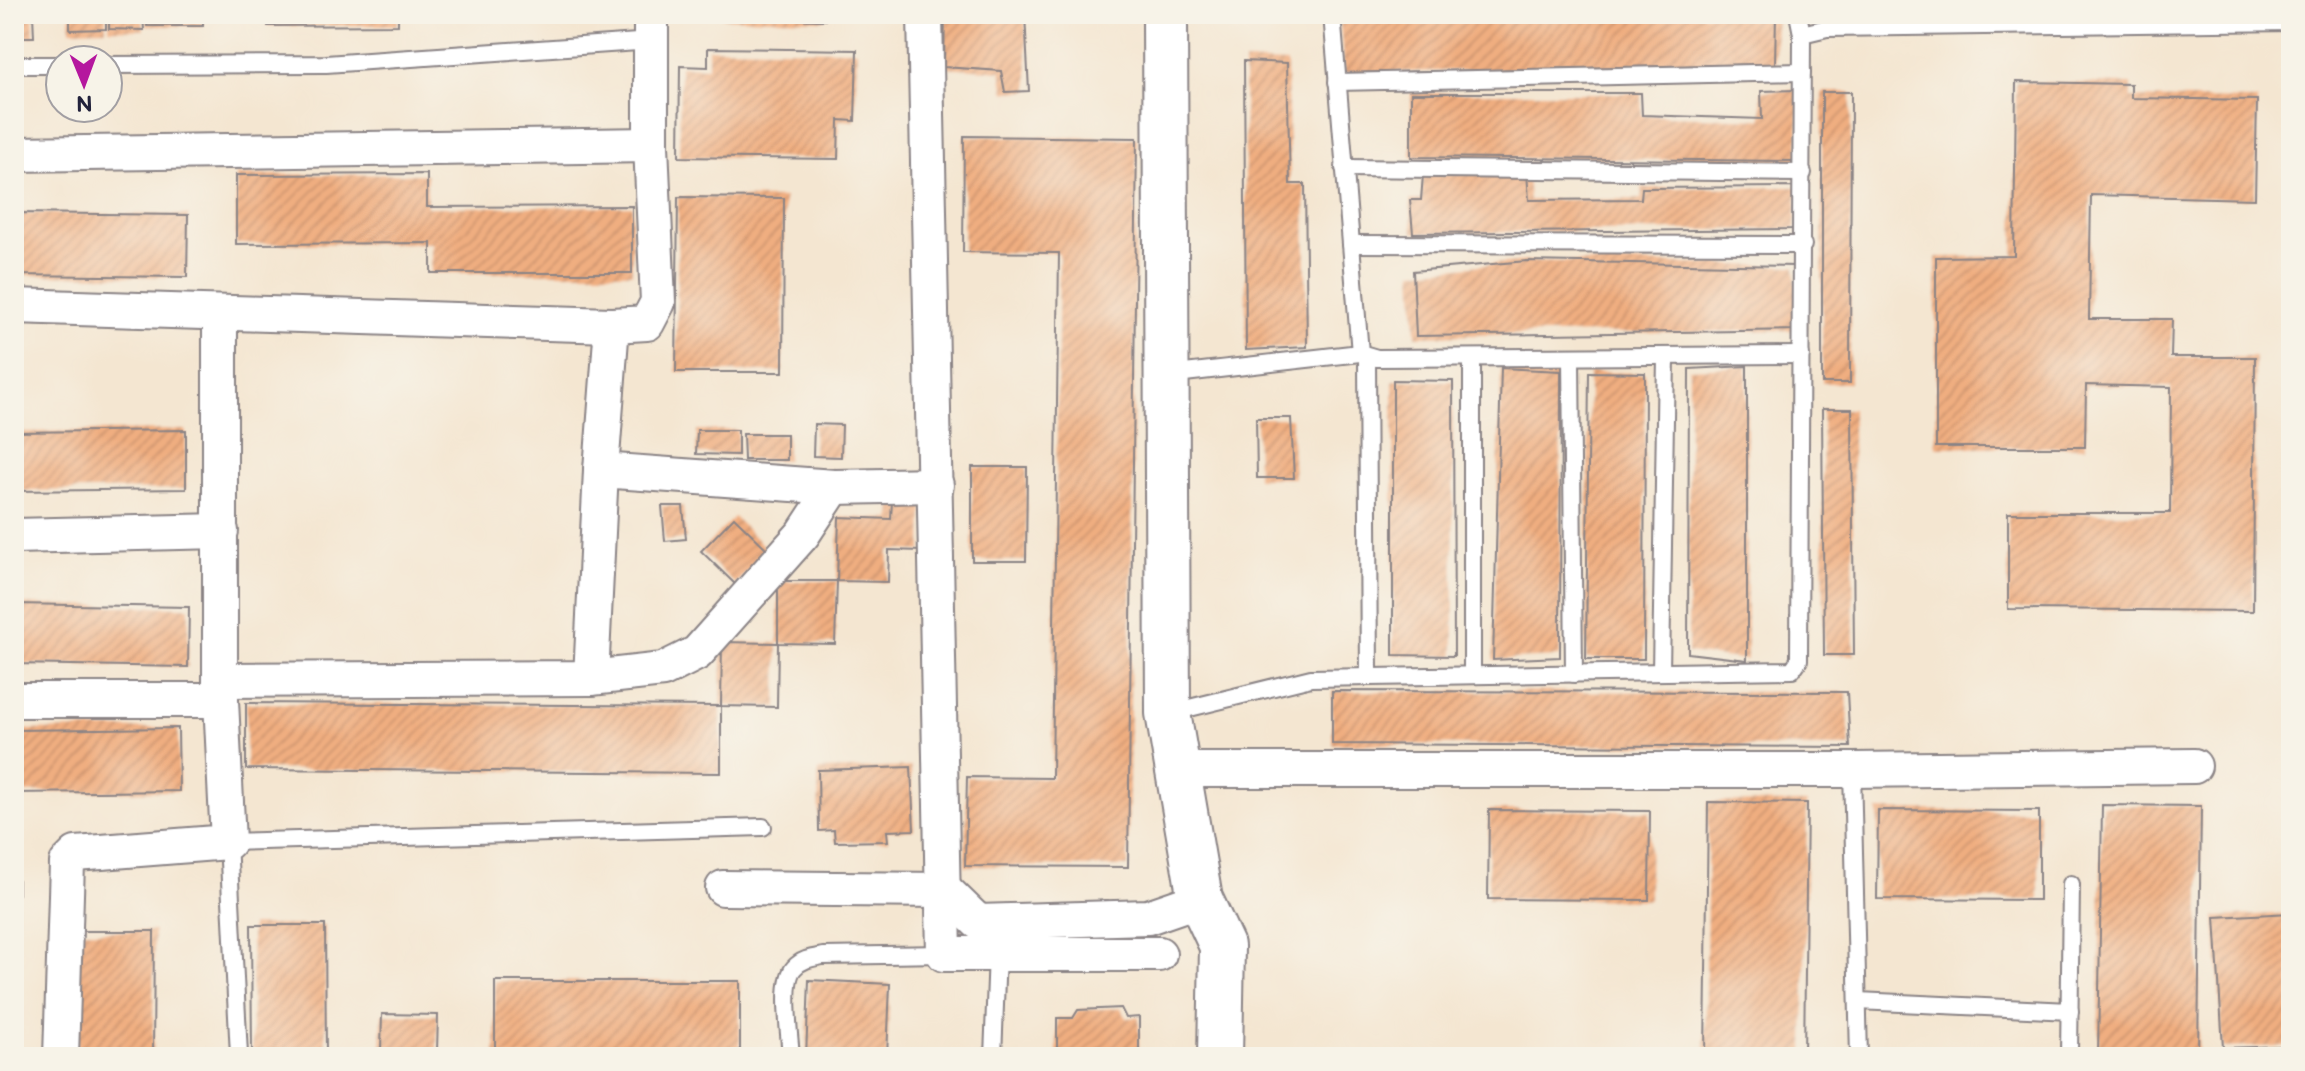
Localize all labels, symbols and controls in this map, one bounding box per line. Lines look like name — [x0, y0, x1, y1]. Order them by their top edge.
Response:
north arrow — [44, 44, 124, 124]
text: N — [76, 89, 93, 116]

